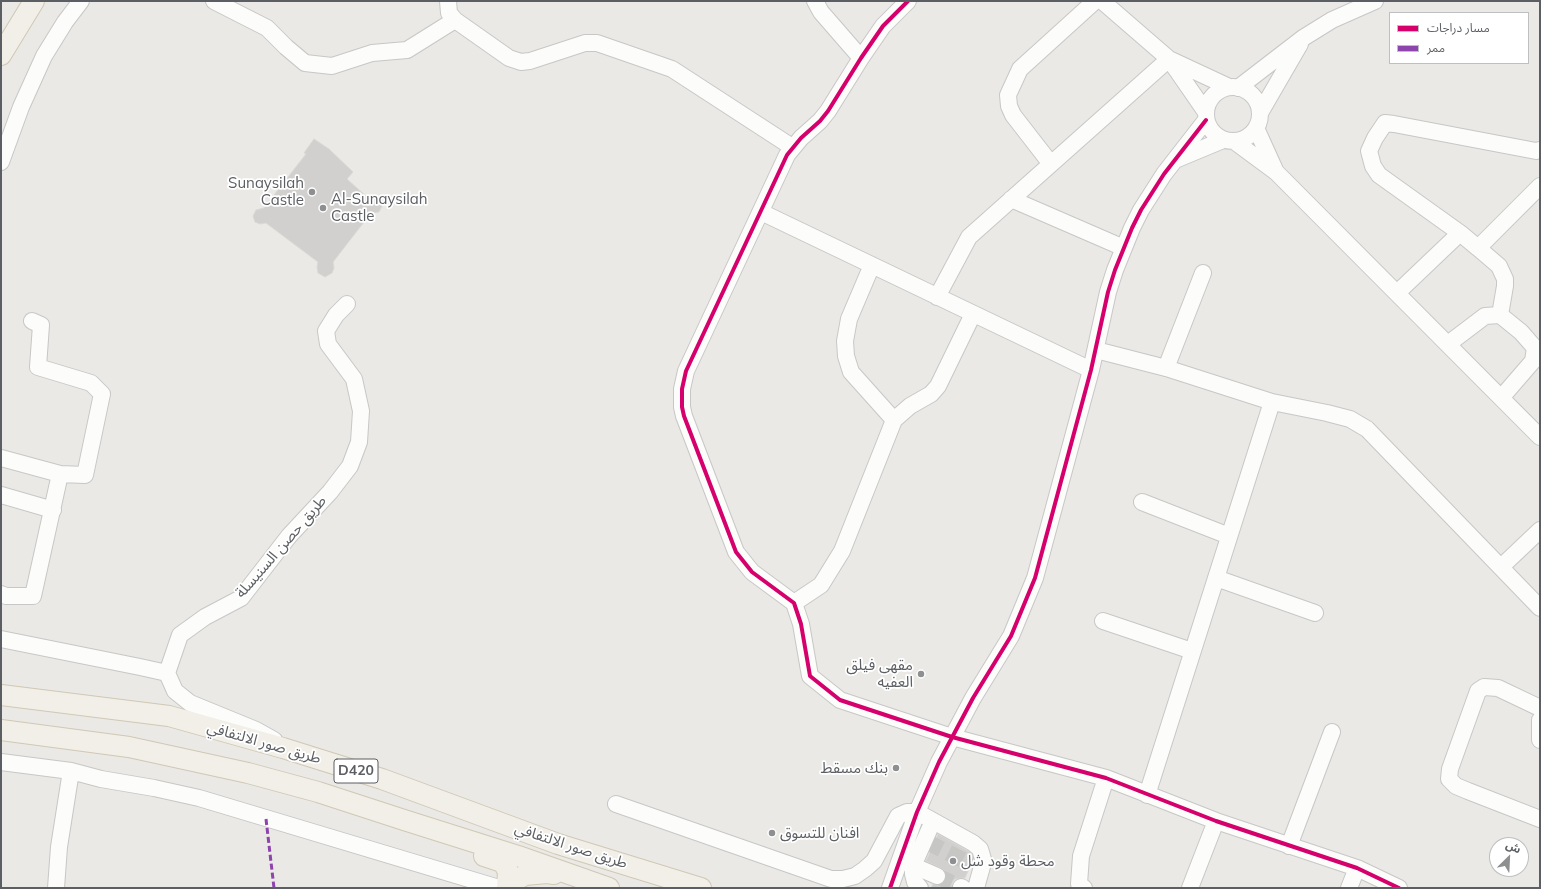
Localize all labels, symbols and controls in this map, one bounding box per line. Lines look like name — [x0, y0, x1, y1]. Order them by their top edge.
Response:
legend — [1389, 12, 1529, 64]
text: مسار دراجات — [1427, 20, 1490, 35]
text: ممر — [1427, 40, 1445, 55]
place label: Sunaysilah Castle — [228, 174, 304, 209]
marker: Sunaysilah Castle — [307, 187, 317, 197]
place label: Al-Sunaysilah Castle — [331, 190, 428, 225]
marker: Al-Sunaysilah Castle — [318, 203, 328, 213]
street label: طريق حصن السنيسلة — [232, 492, 330, 602]
place label: مقهى فيلق العفيه — [846, 656, 913, 691]
marker: مقهى فيلق العفيه — [916, 669, 926, 679]
street label: طريق صور الالتفافي — [205, 718, 323, 768]
road number: D420 — [334, 759, 378, 783]
place label: بنك مسقط — [821, 759, 888, 777]
marker: بنك مسقط — [891, 763, 901, 773]
street label: طريق صور الالتفافي — [512, 819, 630, 873]
place label: افنان للتسوق — [780, 824, 859, 842]
marker: افنان للتسوق — [767, 828, 777, 838]
north arrow — [1489, 837, 1529, 877]
text: ش — [1504, 837, 1523, 856]
place label: محطة وقود شل — [961, 852, 1055, 870]
marker: محطة وقود شل — [948, 856, 958, 866]

